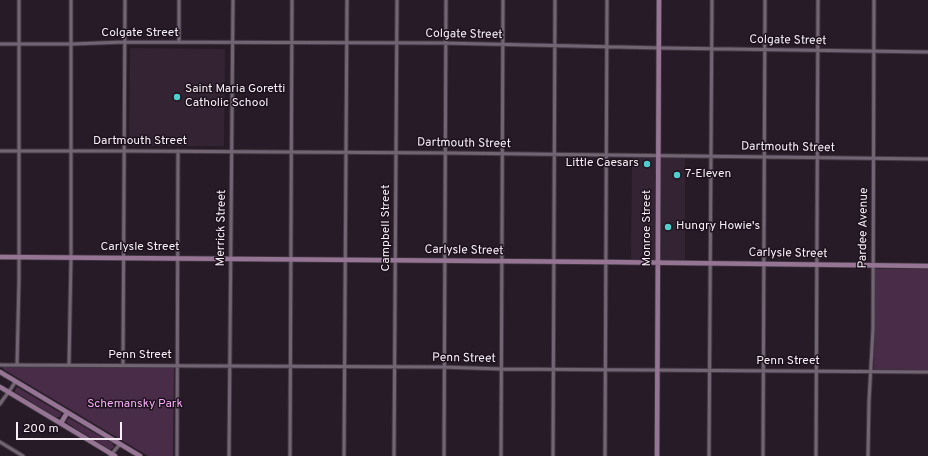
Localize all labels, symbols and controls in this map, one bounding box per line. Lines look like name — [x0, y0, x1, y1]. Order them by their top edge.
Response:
street label: Colgate Street — [101, 27, 179, 41]
street label: Colgate Street — [425, 27, 503, 43]
street label: Colgate Street — [749, 33, 827, 49]
place label: Saint Maria Goretti Catholic School — [185, 83, 285, 111]
marker: Saint Maria Goretti Catholic School — [172, 92, 182, 102]
street label: Dartmouth Street — [93, 135, 187, 149]
street label: Dartmouth Street — [417, 136, 511, 152]
street label: Dartmouth Street — [741, 140, 835, 156]
place label: Little Caesars — [565, 157, 639, 171]
marker: Little Caesars — [642, 159, 652, 169]
place label: 7-Eleven — [685, 168, 731, 182]
marker: 7-Eleven — [672, 170, 682, 180]
street label: Campbell Street — [380, 185, 394, 271]
street label: Pardee Avenue — [856, 187, 872, 269]
street label: Merrick Street — [214, 190, 230, 266]
street label: Monroe Street — [641, 190, 655, 266]
place label: Hungry Howie's — [676, 220, 760, 234]
marker: Hungry Howie's — [663, 222, 673, 232]
street label: Carlysle Street — [100, 241, 180, 255]
street label: Carlysle Street — [424, 243, 504, 259]
street label: Carlysle Street — [748, 246, 828, 262]
street label: Penn Street — [108, 349, 172, 363]
street label: Penn Street — [432, 351, 496, 367]
street label: Penn Street — [756, 355, 820, 369]
park label: Schemansky Park — [87, 398, 183, 412]
scale bar — [18, 414, 124, 440]
text: 200 m — [23, 421, 59, 437]

